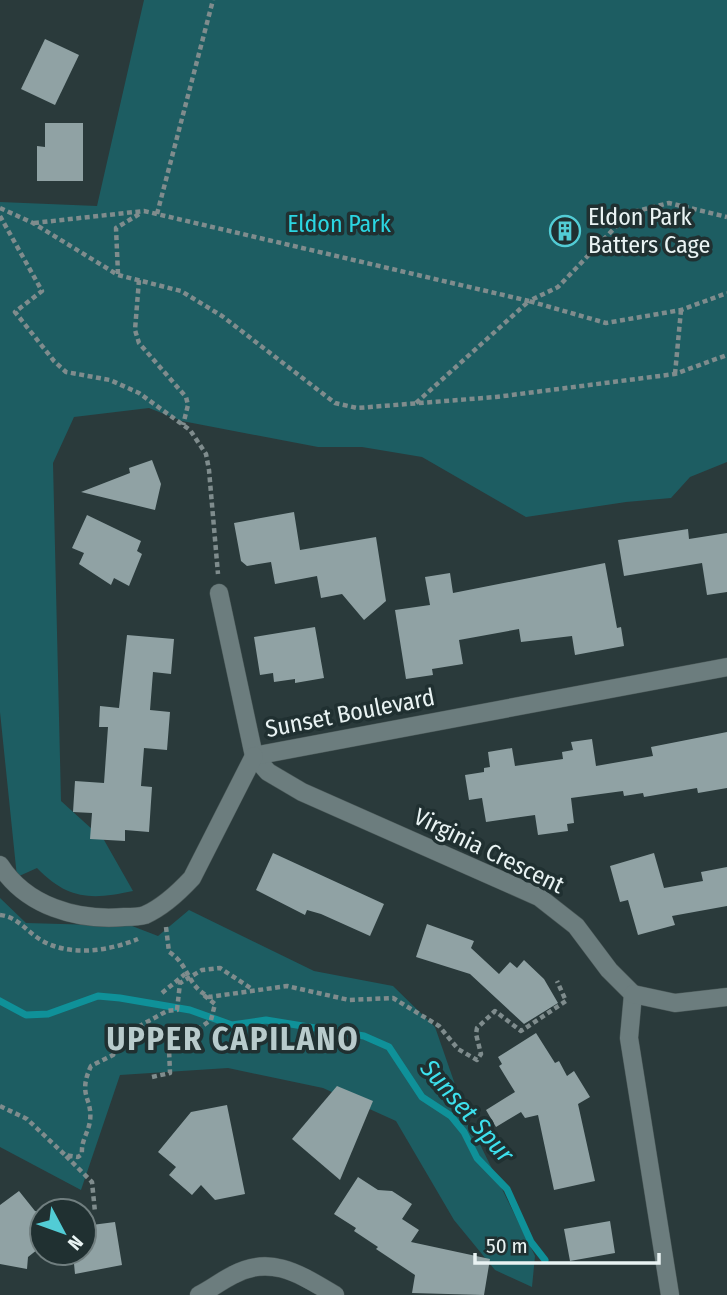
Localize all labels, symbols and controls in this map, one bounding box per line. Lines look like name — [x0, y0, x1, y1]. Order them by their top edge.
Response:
place label: Eldon Park Batters Cage — [588, 203, 710, 259]
park label: Eldon Park — [287, 210, 392, 238]
building icon: Eldon Park Batters Cage — [548, 214, 582, 248]
street label: Sunset Boulevard — [263, 683, 437, 743]
street label: Virginia Crescent — [409, 803, 569, 899]
district label: UPPER CAPILANO — [106, 1020, 360, 1058]
water label: Sunset Spur — [413, 1052, 521, 1170]
north arrow — [28, 1197, 98, 1267]
scale bar — [475, 1222, 659, 1266]
text: N — [63, 1231, 88, 1255]
text: 50 m — [486, 1233, 528, 1259]

